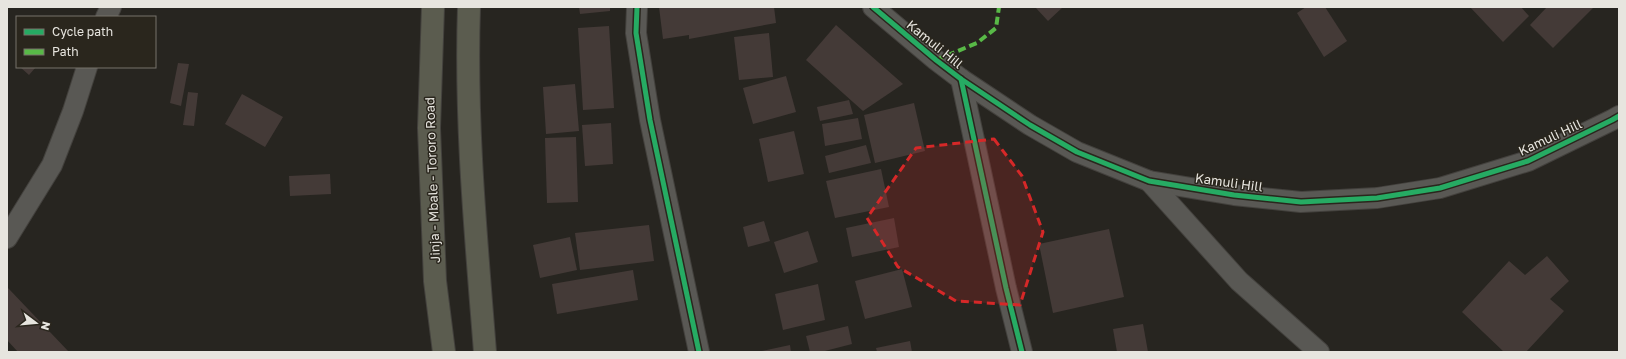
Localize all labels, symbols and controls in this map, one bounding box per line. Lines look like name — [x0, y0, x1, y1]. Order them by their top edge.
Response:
legend — [16, 16, 156, 68]
street label: Kamuli Hill — [903, 16, 967, 72]
text: Cycle path — [52, 24, 113, 39]
text: Path — [52, 44, 79, 59]
street label: Jinja - Mbale - Tororo Road — [421, 97, 443, 263]
street label: Kamuli Hill — [1516, 115, 1584, 159]
street label: Kamuli Hill — [1194, 169, 1264, 195]
north arrow — [16, 303, 56, 343]
text: N — [39, 320, 53, 332]

